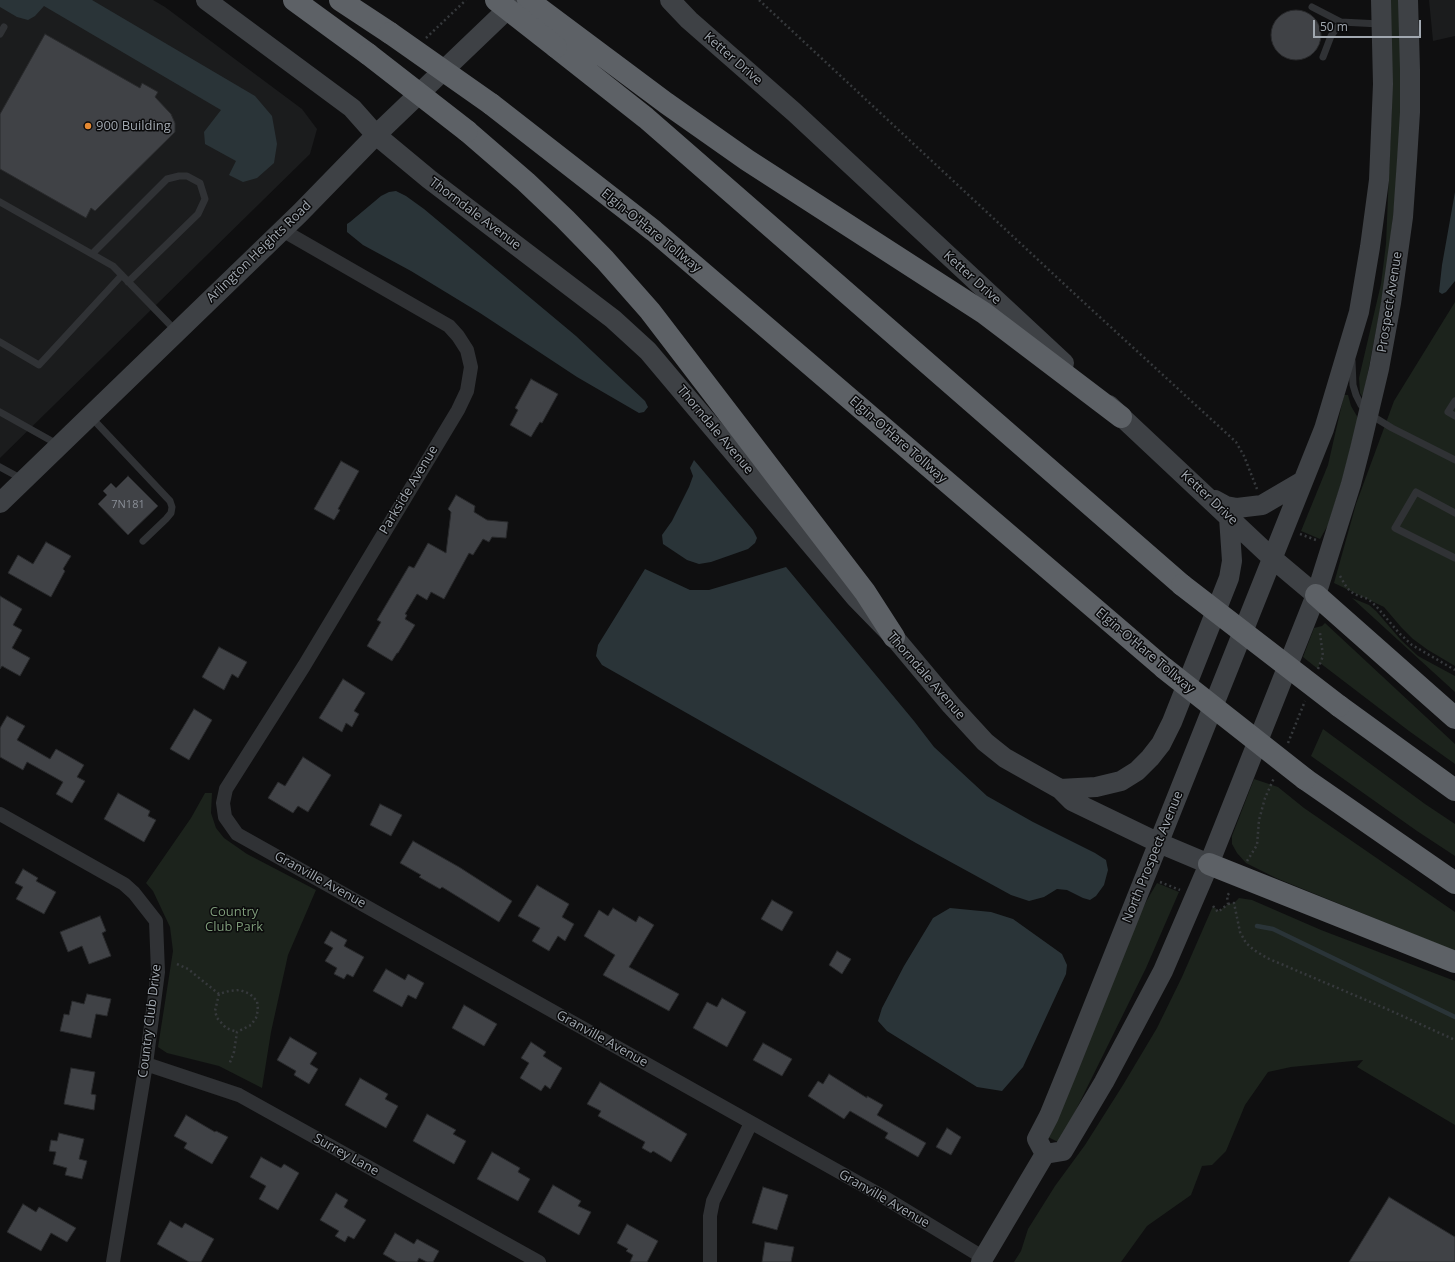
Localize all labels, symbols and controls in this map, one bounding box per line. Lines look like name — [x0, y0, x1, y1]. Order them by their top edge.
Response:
scale bar — [1315, 12, 1423, 38]
text: 50 m — [1320, 18, 1348, 35]
street label: Ketter Drive — [701, 29, 765, 89]
place label: 900 Building — [96, 118, 171, 134]
marker: 900 Building — [83, 121, 93, 131]
street label: Thorndale Avenue — [426, 174, 524, 254]
street label: Elgin-O'Hare Tollway — [598, 186, 704, 276]
street label: Arlington Heights Road — [203, 198, 315, 306]
street label: Ketter Drive — [940, 248, 1004, 308]
street label: Prospect Avenue — [1374, 250, 1406, 354]
street label: Thorndale Avenue — [673, 383, 757, 477]
street label: Elgin-O'Hare Tollway — [846, 393, 950, 487]
street label: Parkside Avenue — [376, 443, 442, 537]
street label: Ketter Drive — [1177, 468, 1241, 528]
house number: 7N181 — [111, 498, 145, 512]
street label: Elgin-O'Hare Tollway — [1092, 605, 1198, 697]
street label: Thorndale Avenue — [884, 629, 968, 723]
street label: North Prospect Avenue — [1119, 789, 1187, 925]
street label: Granville Avenue — [272, 848, 368, 912]
park label: Country Club Park — [205, 904, 263, 935]
street label: Country Club Drive — [135, 963, 165, 1079]
street label: Granville Avenue — [554, 1007, 650, 1071]
street label: Surrey Lane — [311, 1131, 381, 1179]
street label: Granville Avenue — [836, 1167, 932, 1231]

